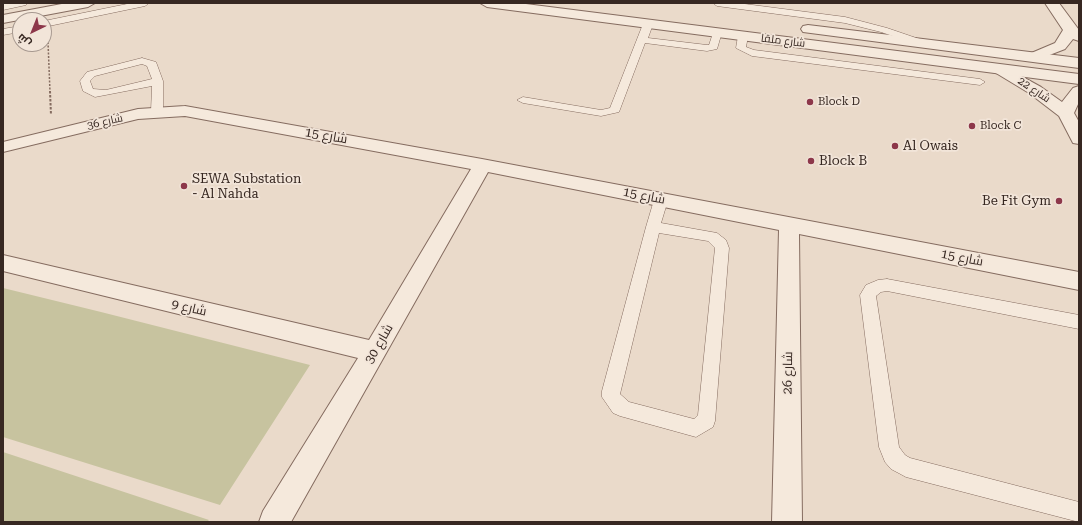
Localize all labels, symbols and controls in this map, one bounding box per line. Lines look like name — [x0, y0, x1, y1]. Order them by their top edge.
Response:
north arrow — [12, 12, 52, 52]
text: ش — [15, 31, 34, 50]
street label: شارع ملقا — [760, 32, 806, 50]
street label: شارع 22 — [1015, 74, 1053, 106]
place label: Block D — [818, 95, 860, 109]
marker: Block D — [805, 97, 815, 107]
street label: شارع 36 — [86, 111, 124, 133]
place label: Block C — [980, 119, 1021, 133]
marker: Block C — [967, 121, 977, 131]
street label: شارع 15 — [303, 125, 349, 147]
place label: Al Owais — [903, 138, 958, 154]
marker: Al Owais — [890, 141, 900, 151]
place label: Block B — [819, 153, 867, 169]
marker: Block B — [806, 156, 816, 166]
place label: SEWA Substation - Al Nahda — [192, 171, 301, 202]
marker: SEWA Substation - Al Nahda — [179, 181, 189, 191]
street label: شارع 15 — [621, 184, 667, 208]
place label: Be Fit Gym — [982, 193, 1051, 209]
marker: Be Fit Gym — [1054, 196, 1064, 206]
street label: شارع 15 — [939, 246, 985, 270]
street label: شارع 9 — [170, 296, 208, 320]
street label: شارع 30 — [361, 321, 397, 367]
street label: شارع 26 — [780, 351, 796, 395]

